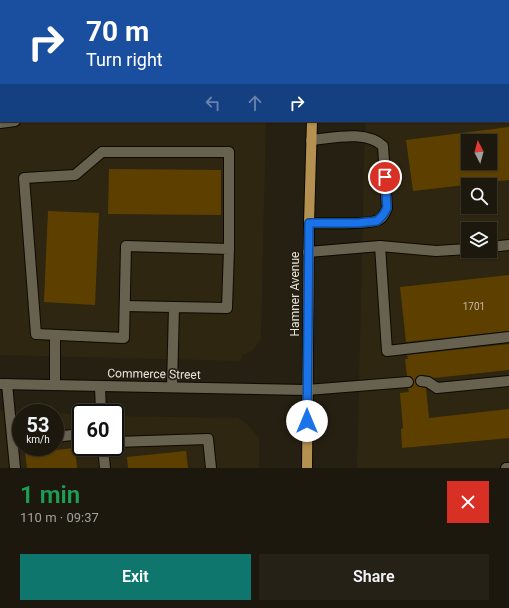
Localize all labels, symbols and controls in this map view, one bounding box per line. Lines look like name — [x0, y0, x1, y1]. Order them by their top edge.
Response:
text: 70 m — [86, 15, 149, 48]
icon: right — [20, 16, 72, 68]
text: Turn right — [86, 49, 163, 70]
icon: left — [202, 92, 224, 114]
icon: ahead — [244, 92, 266, 114]
icon: right — [286, 92, 308, 114]
north arrow — [461, 134, 497, 170]
map controls — [461, 134, 497, 258]
pin — [368, 160, 402, 194]
icon: arrive — [374, 166, 396, 188]
button: search — [461, 178, 497, 214]
button: layers — [461, 222, 497, 258]
street label: Hamner Avenue — [288, 252, 302, 336]
house number: 1701 — [463, 301, 485, 312]
street label: Commerce Street — [107, 366, 201, 382]
position arrow — [286, 400, 328, 442]
speed limit sign: 60 — [72, 404, 124, 456]
text: 53 — [27, 413, 49, 437]
text: km/h — [26, 434, 50, 445]
text: 1 min — [20, 481, 80, 509]
button: close — [447, 481, 489, 523]
text: 110 m · 09:37 — [20, 510, 99, 525]
button: Exit — [20, 554, 251, 600]
button: Share — [259, 554, 489, 600]

